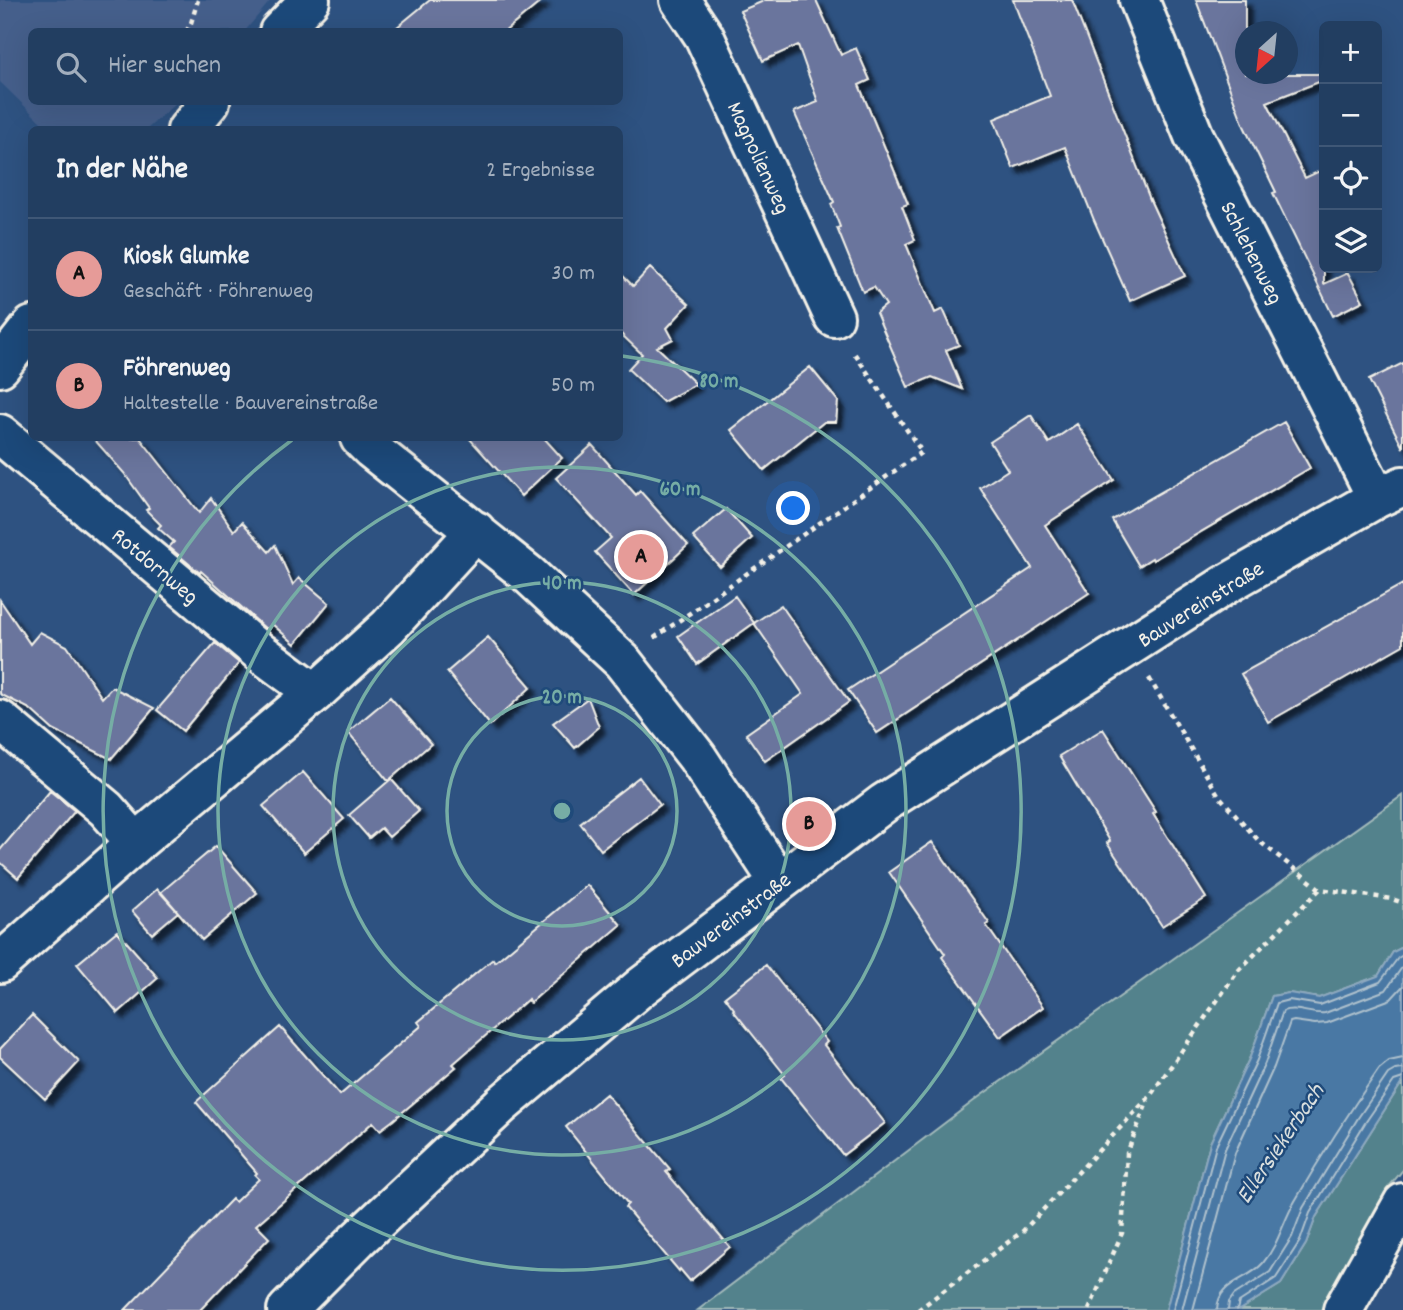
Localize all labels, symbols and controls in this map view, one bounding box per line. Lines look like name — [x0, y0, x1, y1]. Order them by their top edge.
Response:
north arrow — [1235, 21, 1298, 84]
map controls — [1319, 21, 1382, 273]
button: + — [1319, 21, 1382, 84]
search box — [28, 28, 623, 105]
icon: search — [52, 48, 90, 86]
text: Hier suchen — [108, 48, 221, 85]
button: − — [1319, 84, 1382, 147]
street label: Magnolienweg — [716, 97, 797, 220]
button: locate — [1319, 147, 1382, 210]
text: In der Nähe — [56, 150, 188, 193]
text: 2 Ergebnisse — [486, 155, 595, 188]
street label: Schlehenweg — [1210, 196, 1290, 311]
button: layers — [1319, 210, 1382, 273]
text: Kiosk Glumke — [123, 239, 249, 276]
text: A — [73, 258, 85, 291]
text: 30 m — [551, 258, 595, 291]
text: Geschäft · Föhrenweg — [123, 276, 313, 309]
text: Föhrenweg — [123, 351, 231, 388]
text: 80 m — [699, 368, 739, 398]
text: B — [74, 370, 84, 403]
text: 50 m — [551, 370, 595, 403]
text: Haltestelle · Bauvereinstraße — [123, 388, 378, 421]
text: 60 m — [660, 476, 700, 506]
your location — [776, 491, 810, 525]
street label: Rotdornweg — [103, 521, 205, 614]
pin: A — [618, 531, 664, 583]
street label: Bauvereinstraße — [1132, 554, 1271, 658]
text: 40 m — [542, 570, 582, 600]
text: 20 m — [542, 684, 582, 714]
pin: B — [786, 798, 832, 850]
centre of rings — [550, 799, 574, 823]
street label: Bauvereinstraße — [665, 865, 799, 978]
water label: Ellersiekerbach — [1229, 1077, 1335, 1212]

